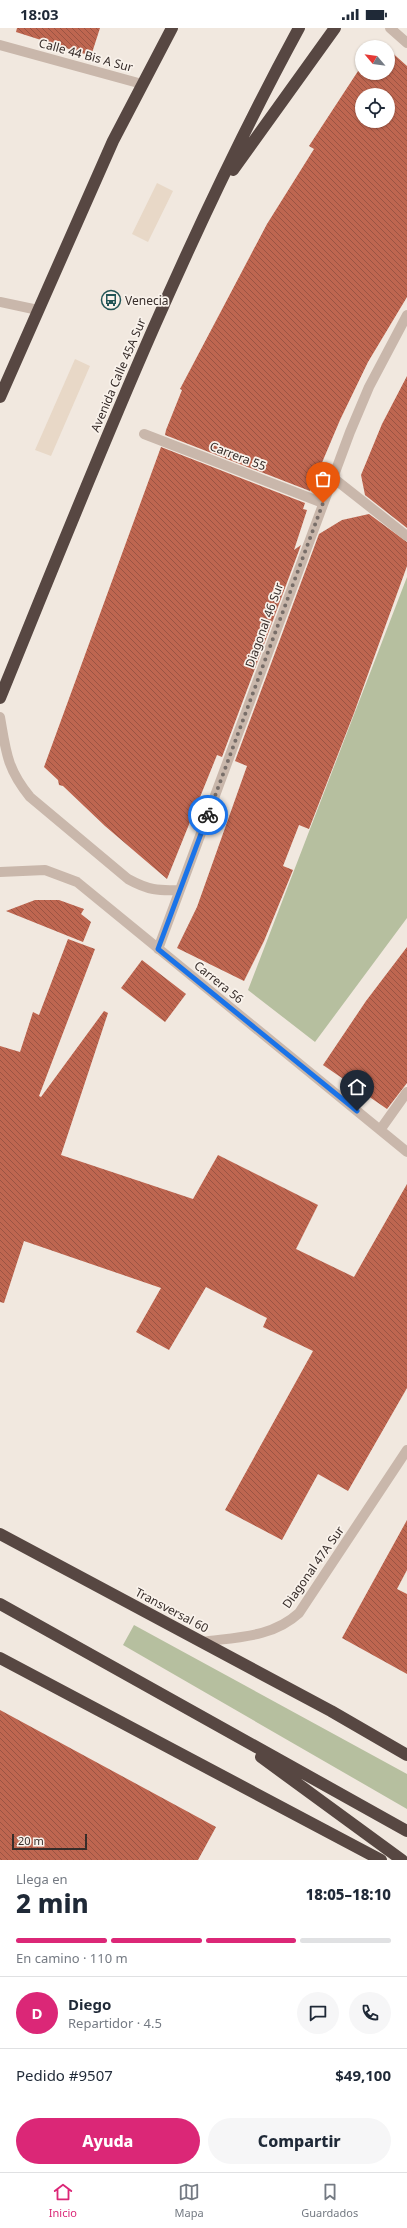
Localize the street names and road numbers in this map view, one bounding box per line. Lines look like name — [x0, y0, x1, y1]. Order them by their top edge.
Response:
street label: Calle 44 Bis A Sur — [37, 34, 135, 76]
street label: Avenida Calle 45A Sur — [86, 315, 150, 435]
street label: Carrera 55 — [207, 437, 269, 475]
street label: Diagonal 46 Sur — [241, 580, 287, 670]
street label: Carrera 56 — [191, 957, 247, 1007]
street label: Diagonal 47A Sur — [278, 1522, 348, 1612]
street label: Transversal 60 — [132, 1583, 212, 1637]

